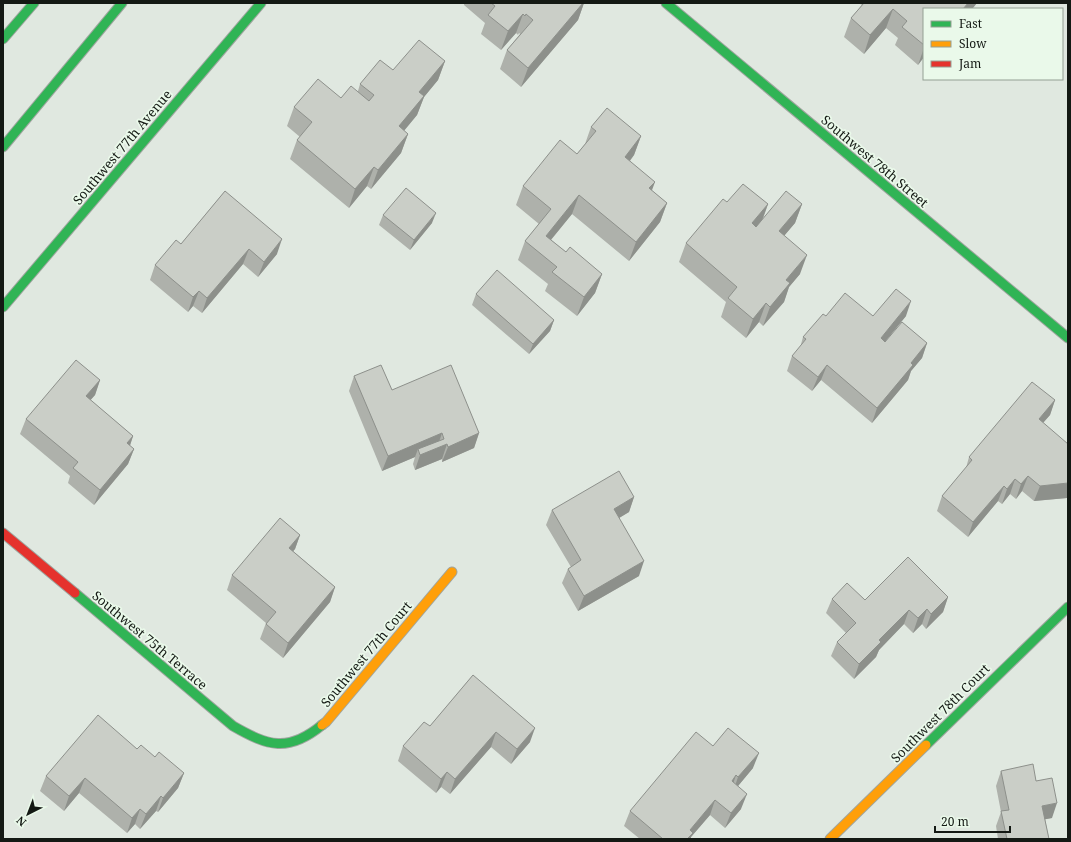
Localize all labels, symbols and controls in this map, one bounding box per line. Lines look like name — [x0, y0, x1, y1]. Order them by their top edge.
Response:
legend — [923, 8, 1063, 80]
text: Fast — [959, 15, 982, 32]
text: Slow — [959, 35, 987, 52]
text: Jam — [958, 55, 981, 72]
street label: Southwest 77th Avenue — [69, 86, 175, 208]
street label: Southwest 78th Street — [818, 111, 933, 211]
street label: Southwest 75th Terrace — [89, 586, 211, 694]
street label: Southwest 77th Court — [316, 597, 416, 711]
street label: Southwest 78th Court — [887, 659, 994, 766]
north arrow — [8, 794, 48, 834]
scale bar — [935, 808, 1010, 834]
text: N — [12, 813, 29, 830]
text: 20 m — [941, 813, 969, 830]

